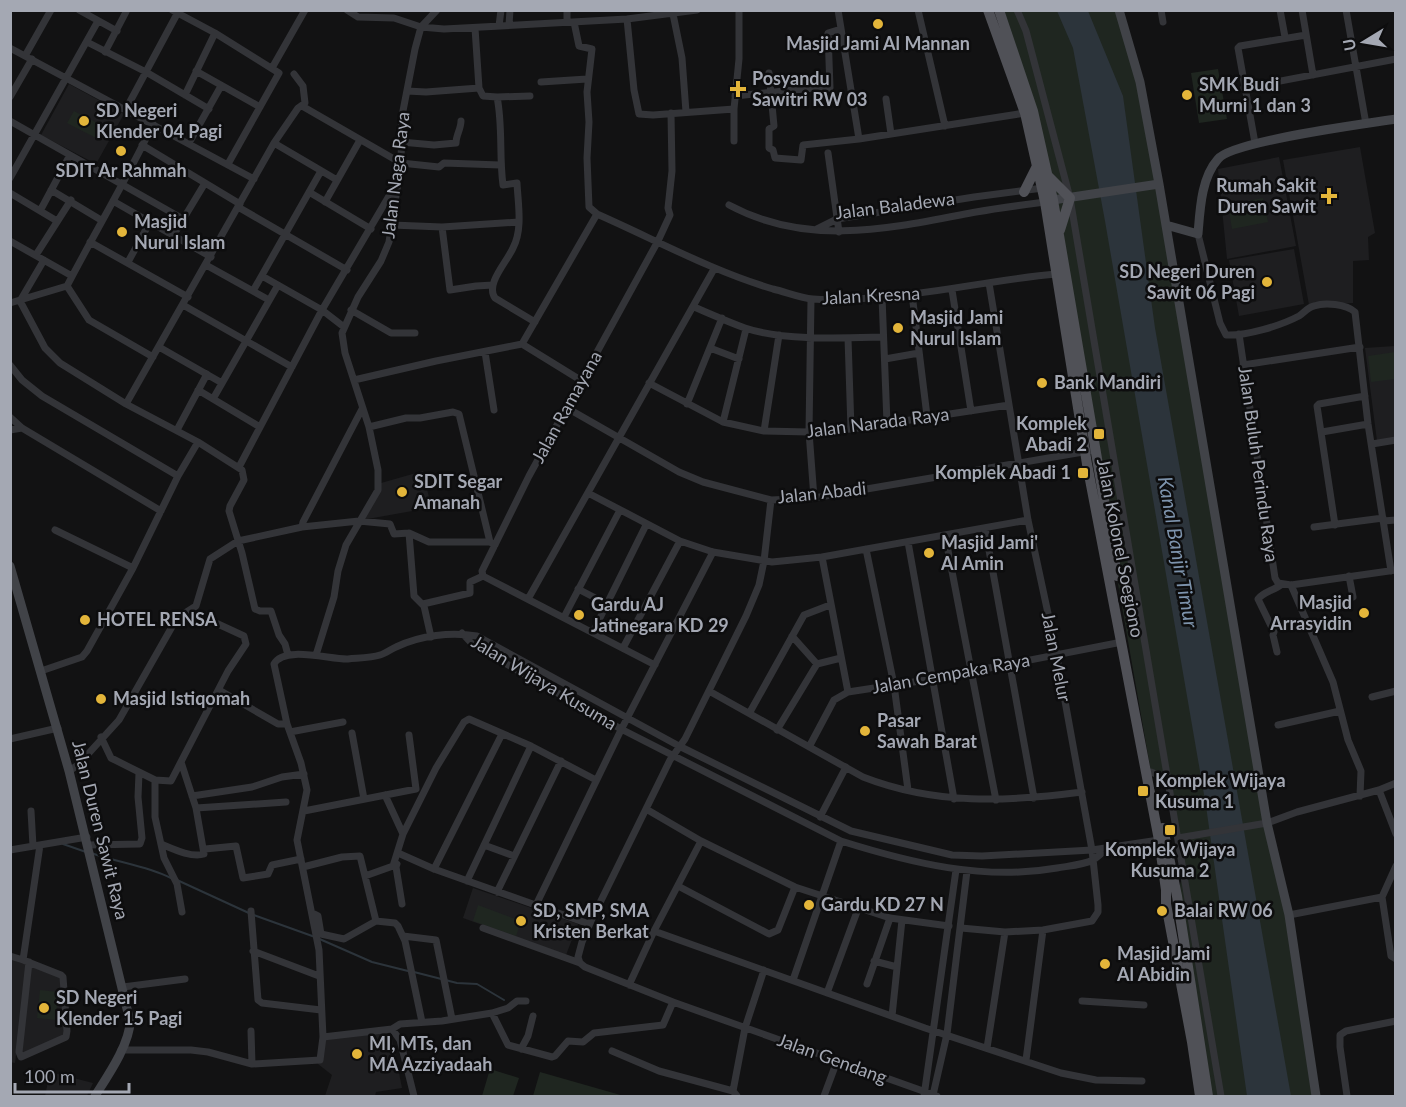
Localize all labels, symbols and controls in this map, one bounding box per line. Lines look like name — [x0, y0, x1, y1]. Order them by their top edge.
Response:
north arrow — [1334, 12, 1394, 72]
marker: Masjid Jami Al Mannan — [871, 17, 885, 31]
place label: Masjid Jami Al Mannan — [786, 32, 970, 54]
text: U — [1338, 37, 1359, 53]
place label: Posyandu Sawitri RW 03 — [752, 67, 868, 110]
place label: SMK Budi Murni 1 dan 3 — [1199, 73, 1311, 116]
marker: Posyandu Sawitri RW 03 — [729, 80, 747, 98]
marker: SMK Budi Murni 1 dan 3 — [1180, 88, 1194, 102]
place label: SD Negeri Klender 04 Pagi — [96, 99, 222, 142]
street label: Jalan Naga Raya — [376, 110, 414, 239]
marker: SD Negeri Klender 04 Pagi — [77, 114, 91, 128]
marker: SDIT Ar Rahmah — [114, 144, 128, 158]
place label: SDIT Ar Rahmah — [55, 159, 187, 181]
place label: Rumah Sakit Duren Sawit — [1216, 174, 1316, 217]
street label: Jalan Baladewa — [834, 187, 956, 223]
marker: Rumah Sakit Duren Sawit — [1320, 187, 1338, 205]
place label: Masjid Nurul Islam — [134, 210, 225, 253]
marker: Masjid Nurul Islam — [115, 225, 129, 239]
place label: SD Negeri Duren Sawit 06 Pagi — [1119, 260, 1255, 303]
marker: SD Negeri Duren Sawit 06 Pagi — [1260, 275, 1274, 289]
street label: Jalan Kresna — [821, 281, 921, 309]
place label: Masjid Jami Nurul Islam — [910, 306, 1003, 349]
marker: Masjid Jami Nurul Islam — [891, 321, 905, 335]
street label: Jalan Ramayana — [526, 347, 606, 466]
street label: Jalan Buluh Perindu Raya — [1234, 364, 1284, 563]
place label: Bank Mandiri — [1054, 371, 1161, 393]
marker: Bank Mandiri — [1035, 376, 1049, 390]
street label: Jalan Narada Raya — [805, 402, 950, 442]
place label: Komplek Abadi 2 — [1016, 412, 1087, 455]
marker: Komplek Abadi 2 — [1092, 427, 1106, 441]
street label: Jalan Kolonel Soegiono — [1093, 456, 1149, 639]
place label: Komplek Abadi 1 — [935, 461, 1071, 483]
marker: Komplek Abadi 1 — [1076, 466, 1090, 480]
place label: SDIT Segar Amanah — [413, 470, 503, 513]
water label: Kanal Banjir Timur — [1154, 474, 1204, 630]
street label: Jalan Abadi — [776, 476, 867, 508]
marker: SDIT Segar Amanah — [395, 485, 409, 499]
place label: Masjid Jami' Al Amin — [940, 531, 1038, 574]
marker: Masjid Jami' Al Amin — [922, 546, 936, 560]
place label: Masjid Arrasyidin — [1269, 591, 1352, 634]
place label: Gardu AJ Jatinegara KD 29 — [591, 593, 729, 636]
marker: Masjid Arrasyidin — [1357, 606, 1371, 620]
place label: HOTEL RENSA — [97, 608, 218, 630]
marker: Gardu AJ Jatinegara KD 29 — [572, 608, 586, 622]
street label: Jalan Melur — [1038, 610, 1077, 704]
marker: HOTEL RENSA — [78, 613, 92, 627]
street label: Jalan Wijaya Kusuma — [468, 630, 621, 734]
street label: Jalan Cempaka Raya — [870, 648, 1031, 698]
place label: Masjid Istiqomah — [113, 687, 250, 709]
marker: Masjid Istiqomah — [94, 692, 108, 706]
place label: Pasar Sawah Barat — [877, 709, 977, 752]
marker: Pasar Sawah Barat — [858, 724, 872, 738]
street label: Jalan Duren Sawit Raya — [68, 738, 134, 922]
place label: Komplek Wijaya Kusuma 1 — [1155, 769, 1286, 812]
marker: Komplek Wijaya Kusuma 1 — [1136, 784, 1150, 798]
marker: Komplek Wijaya Kusuma 2 — [1163, 823, 1177, 837]
place label: Komplek Wijaya Kusuma 2 — [1105, 838, 1235, 881]
place label: Gardu KD 27 N — [821, 893, 944, 915]
marker: Gardu KD 27 N — [802, 898, 816, 912]
place label: SD, SMP, SMA Kristen Berkat — [533, 899, 650, 942]
place label: Balai RW 06 — [1174, 899, 1273, 921]
marker: Balai RW 06 — [1155, 904, 1169, 918]
marker: SD, SMP, SMA Kristen Berkat — [514, 914, 528, 928]
place label: Masjid Jami Al Abidin — [1116, 942, 1210, 985]
marker: Masjid Jami Al Abidin — [1098, 957, 1112, 971]
place label: SD Negeri Klender 15 Pagi — [56, 986, 182, 1029]
marker: SD Negeri Klender 15 Pagi — [37, 1001, 51, 1015]
street label: Jalan Gendang — [775, 1028, 890, 1088]
place label: MI, MTs, dan MA Azziyadaah — [369, 1032, 492, 1075]
marker: MI, MTs, dan MA Azziyadaah — [350, 1047, 364, 1061]
scale bar — [15, 1056, 129, 1094]
text: 100 m — [24, 1065, 75, 1087]

